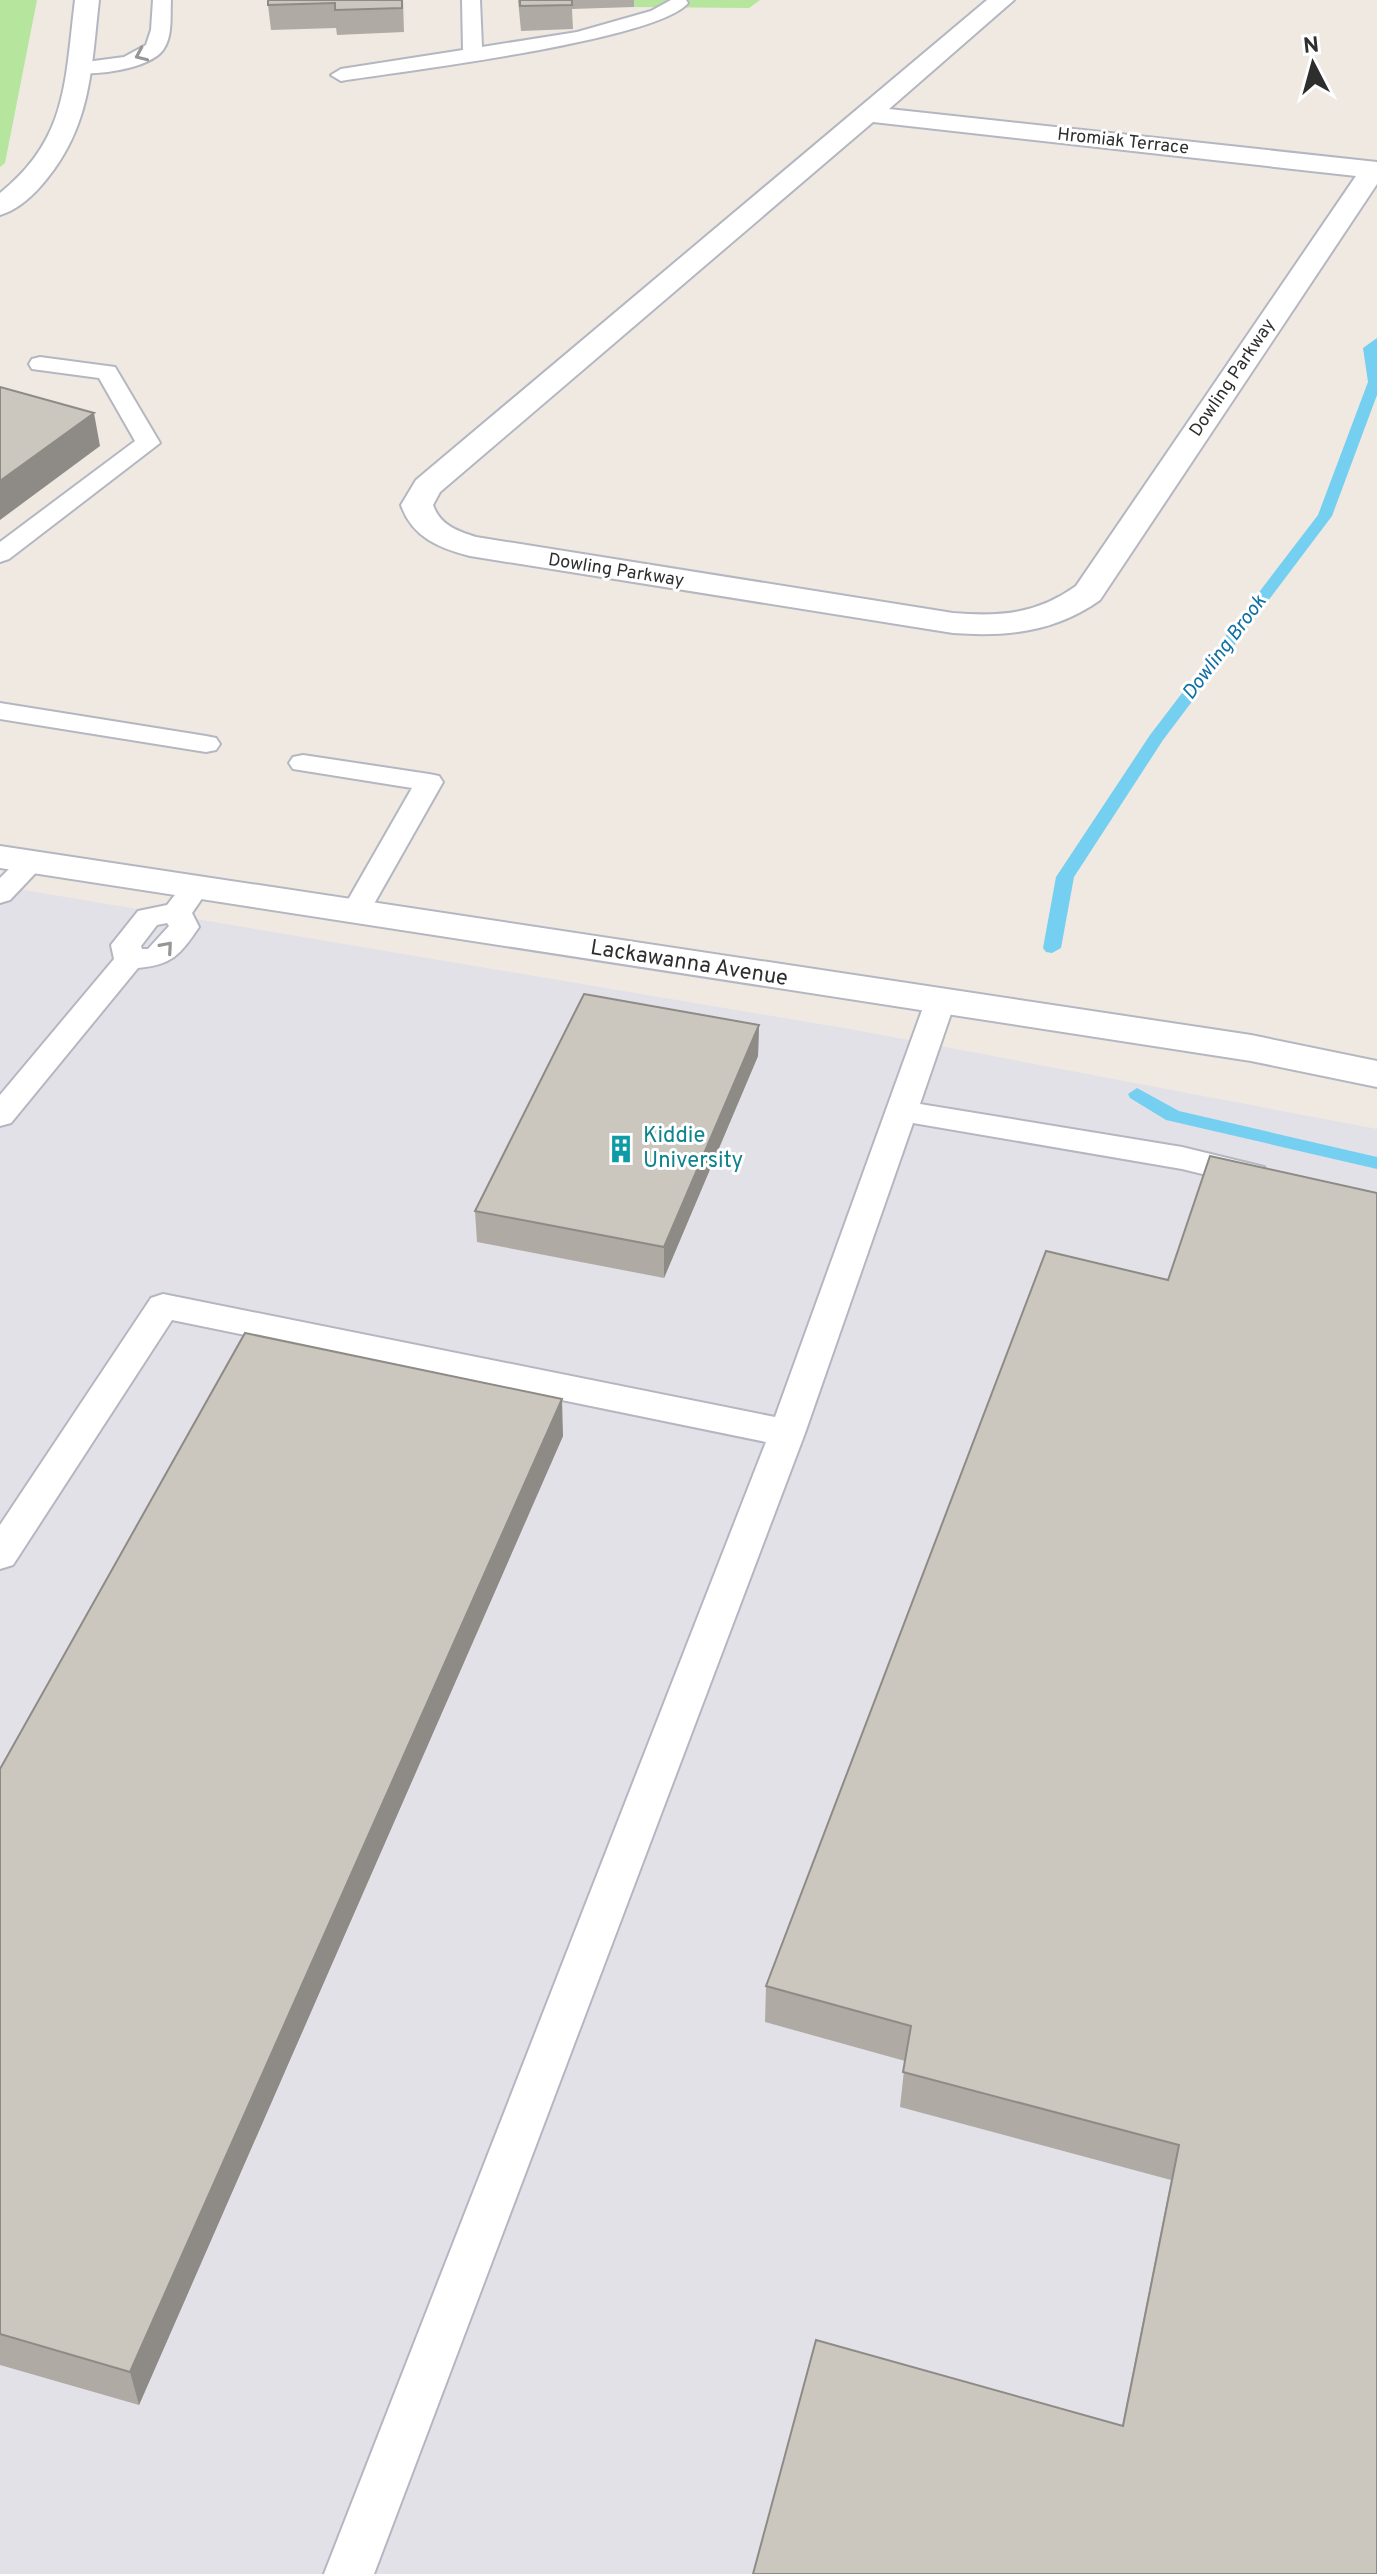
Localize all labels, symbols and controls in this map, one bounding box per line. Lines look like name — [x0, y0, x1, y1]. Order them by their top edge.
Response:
north arrow — [1273, 24, 1353, 104]
text: N — [1302, 32, 1320, 61]
one-way arrow — [135, 46, 150, 62]
street label: Hromiak Terrace — [1056, 124, 1190, 160]
street label: Dowling Parkway — [1185, 315, 1281, 441]
street label: Dowling Parkway — [546, 549, 686, 593]
water label: Dowling Brook — [1177, 590, 1273, 706]
street label: Lackawanna Avenue — [588, 935, 790, 993]
one-way arrow — [157, 941, 172, 956]
place label: Kiddie University — [643, 1123, 743, 1175]
building icon: Kiddie University — [606, 1134, 636, 1164]

